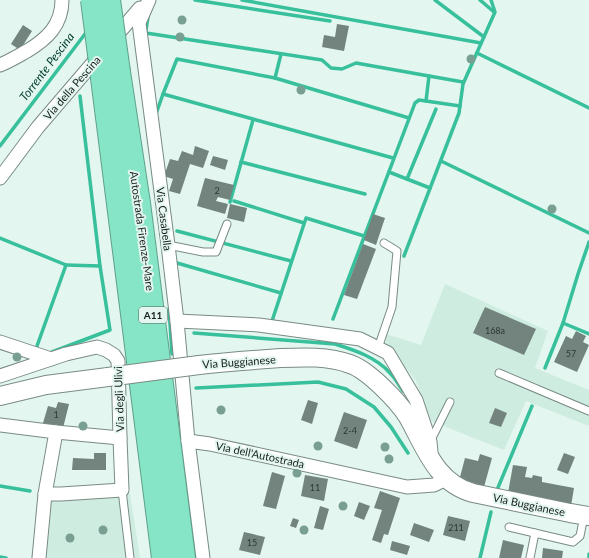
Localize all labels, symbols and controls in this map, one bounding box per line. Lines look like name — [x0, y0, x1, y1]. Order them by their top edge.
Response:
water label: Torrente Pescina — [16, 29, 77, 104]
street label: Via della Pescina — [40, 53, 103, 122]
street label: Autostrada Firenze-Mare — [128, 170, 157, 292]
house number: 2 — [214, 185, 220, 196]
street label: Via Casabella — [154, 186, 175, 252]
road number: A11 — [139, 307, 167, 323]
house number: 168a — [485, 325, 505, 336]
house number: 57 — [566, 348, 576, 359]
street label: Via Buggianese — [202, 352, 276, 371]
street label: Via degli Ulivi — [111, 366, 126, 432]
house number: 1 — [53, 409, 59, 420]
house number: 2-4 — [343, 425, 357, 436]
street label: Via dell'Autostrada — [215, 439, 306, 470]
house number: 11 — [310, 482, 320, 493]
street label: Via Buggianese — [492, 491, 567, 519]
house number: 211 — [448, 522, 464, 533]
house number: 15 — [247, 537, 257, 548]

